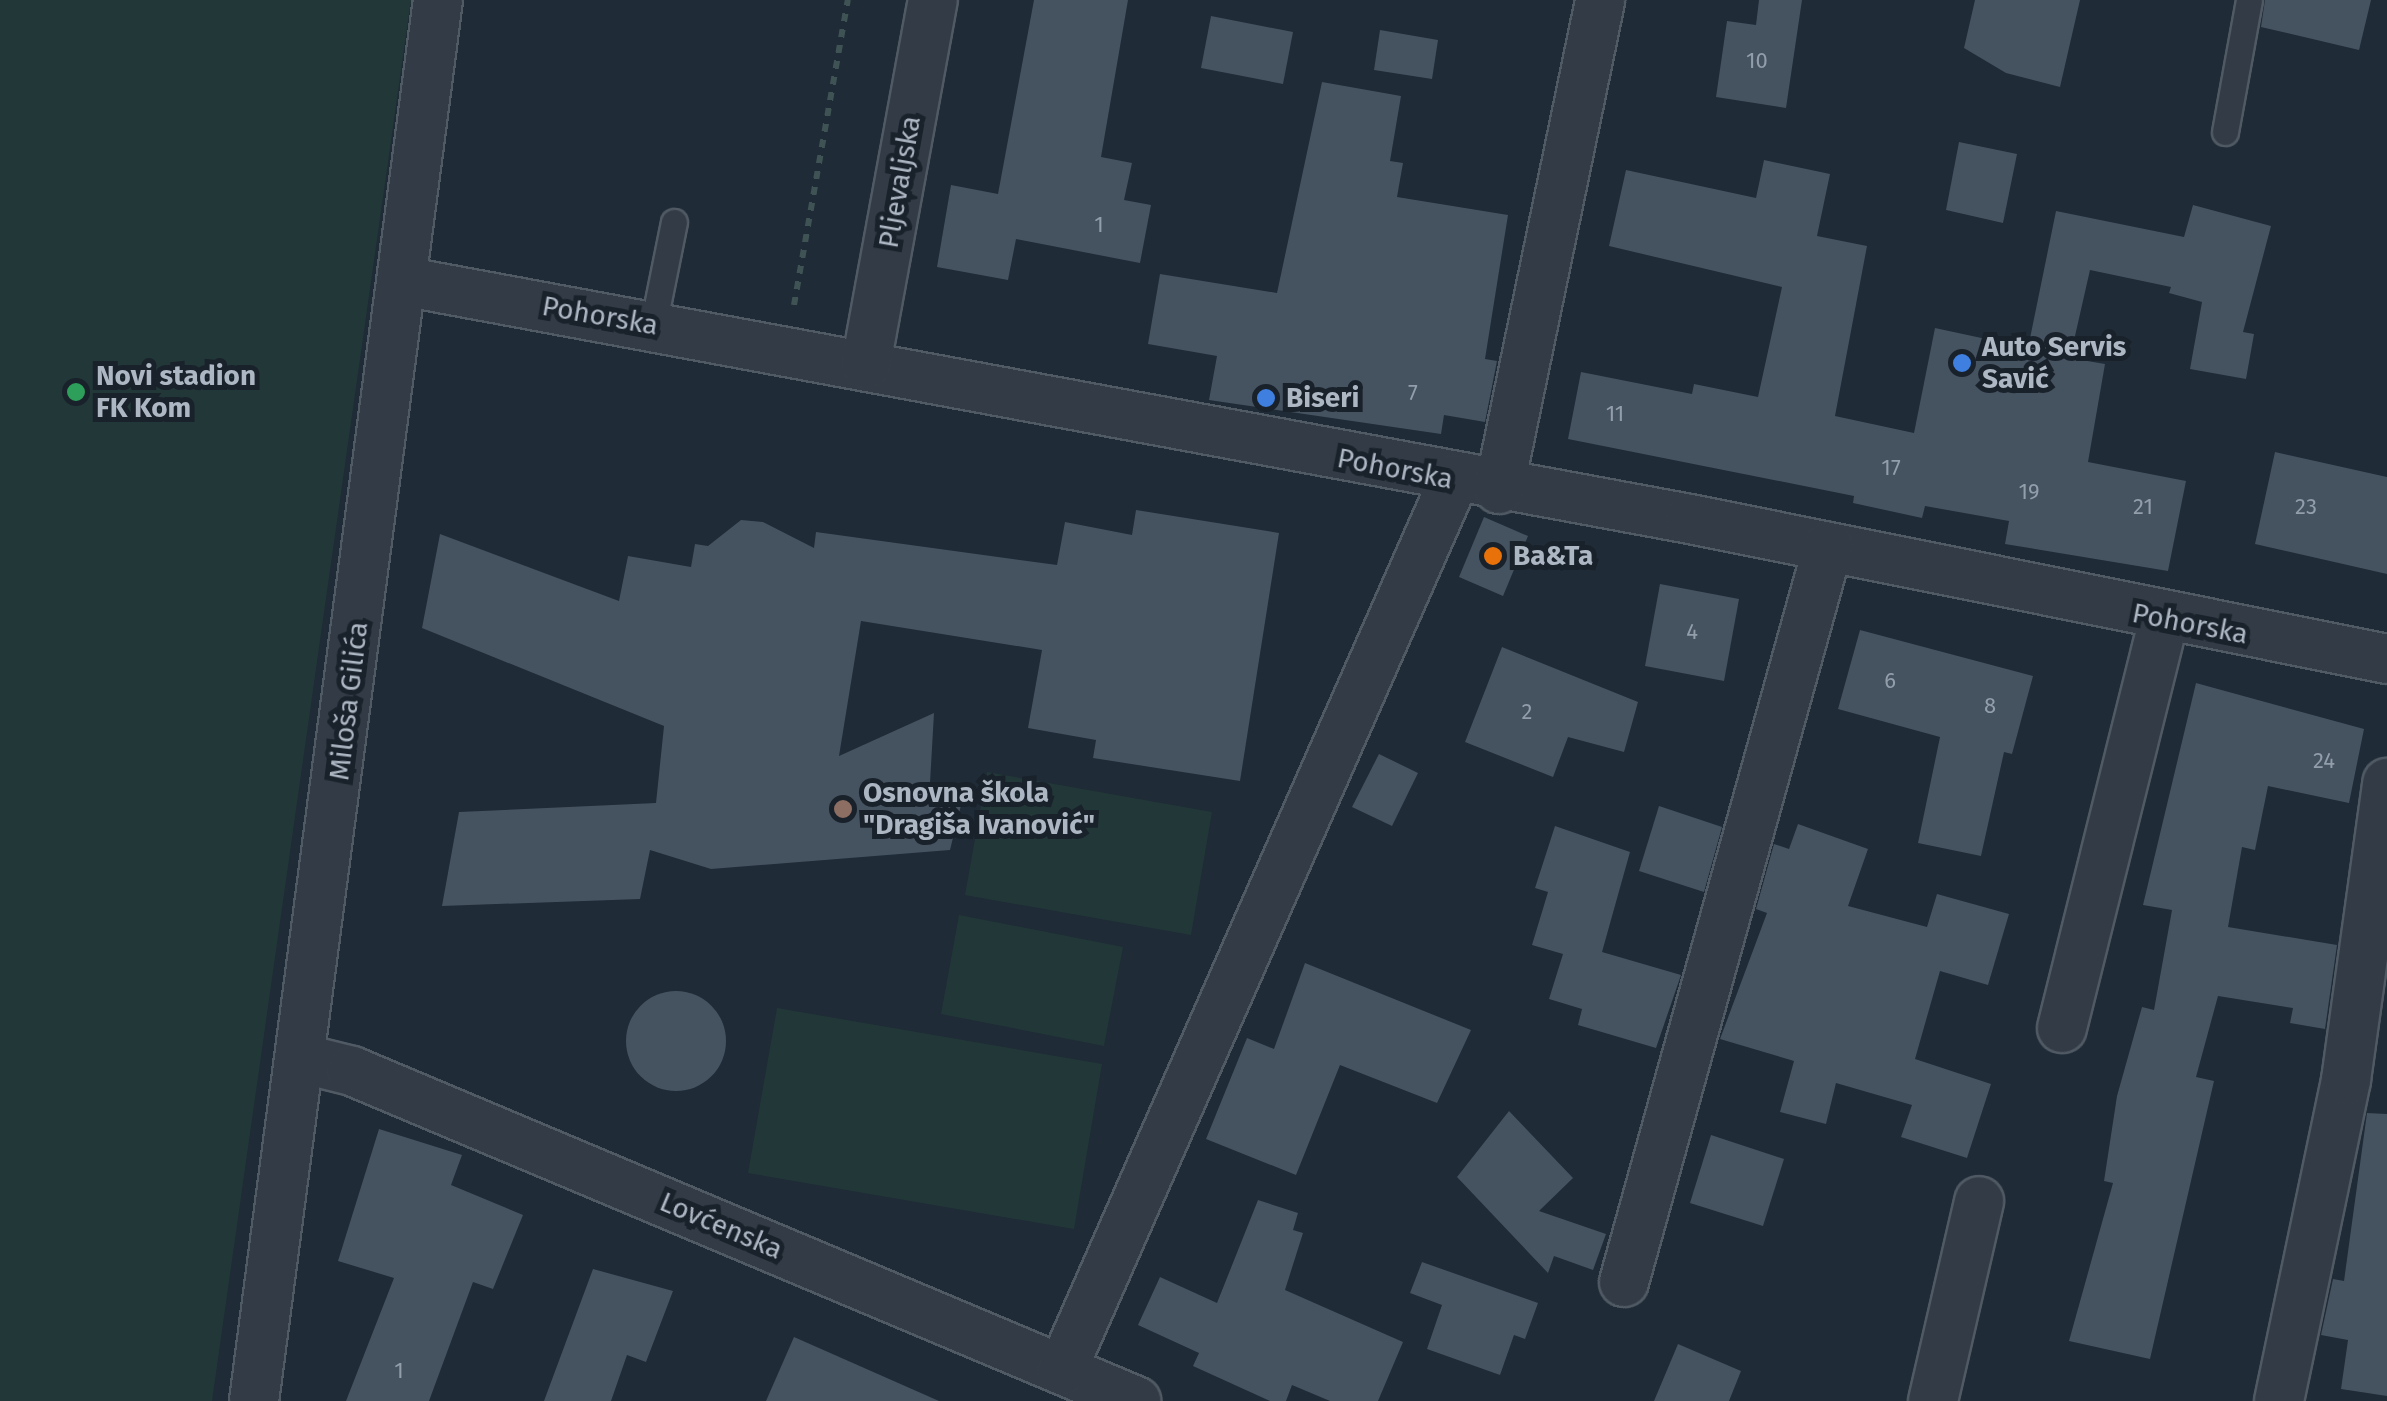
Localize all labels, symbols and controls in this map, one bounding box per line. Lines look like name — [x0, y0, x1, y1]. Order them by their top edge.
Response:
house number: 10 — [1746, 48, 1768, 74]
street label: Pljevaljska — [872, 113, 928, 251]
house number: 1 — [1094, 212, 1104, 238]
street label: Pohorska — [539, 289, 661, 343]
place label: Auto Servis Savić — [1982, 330, 2126, 396]
marker: Auto Servis Savić — [1951, 352, 1973, 374]
place label: Novi stadion FK Kom — [96, 359, 256, 425]
house number: 7 — [1408, 380, 1418, 406]
marker: Novi stadion FK Kom — [65, 381, 87, 403]
place label: Biseri — [1286, 381, 1359, 415]
marker: Biseri — [1255, 387, 1277, 409]
house number: 11 — [1606, 401, 1624, 427]
street label: Pohorska — [1334, 441, 1456, 497]
house number: 17 — [1881, 455, 1901, 481]
house number: 19 — [2018, 479, 2040, 505]
house number: 21 — [2133, 494, 2153, 520]
house number: 23 — [2295, 494, 2317, 520]
place label: Ba&Ta — [1513, 539, 1593, 573]
marker: Ba&Ta — [1482, 545, 1504, 567]
street label: Pohorska — [2129, 596, 2251, 652]
house number: 4 — [1686, 619, 1698, 645]
street label: Miloša Gilića — [323, 620, 375, 782]
house number: 6 — [1884, 668, 1896, 694]
house number: 8 — [1984, 693, 1996, 719]
house number: 2 — [1522, 699, 1532, 725]
house number: 24 — [2313, 748, 2335, 774]
place label: Osnovna škola "Dragiša Ivanović" — [863, 776, 1095, 842]
marker: Osnovna škola "Dragiša Ivanović" — [832, 798, 854, 820]
street label: Lovćenska — [655, 1185, 787, 1267]
house number: 1 — [394, 1358, 404, 1384]

